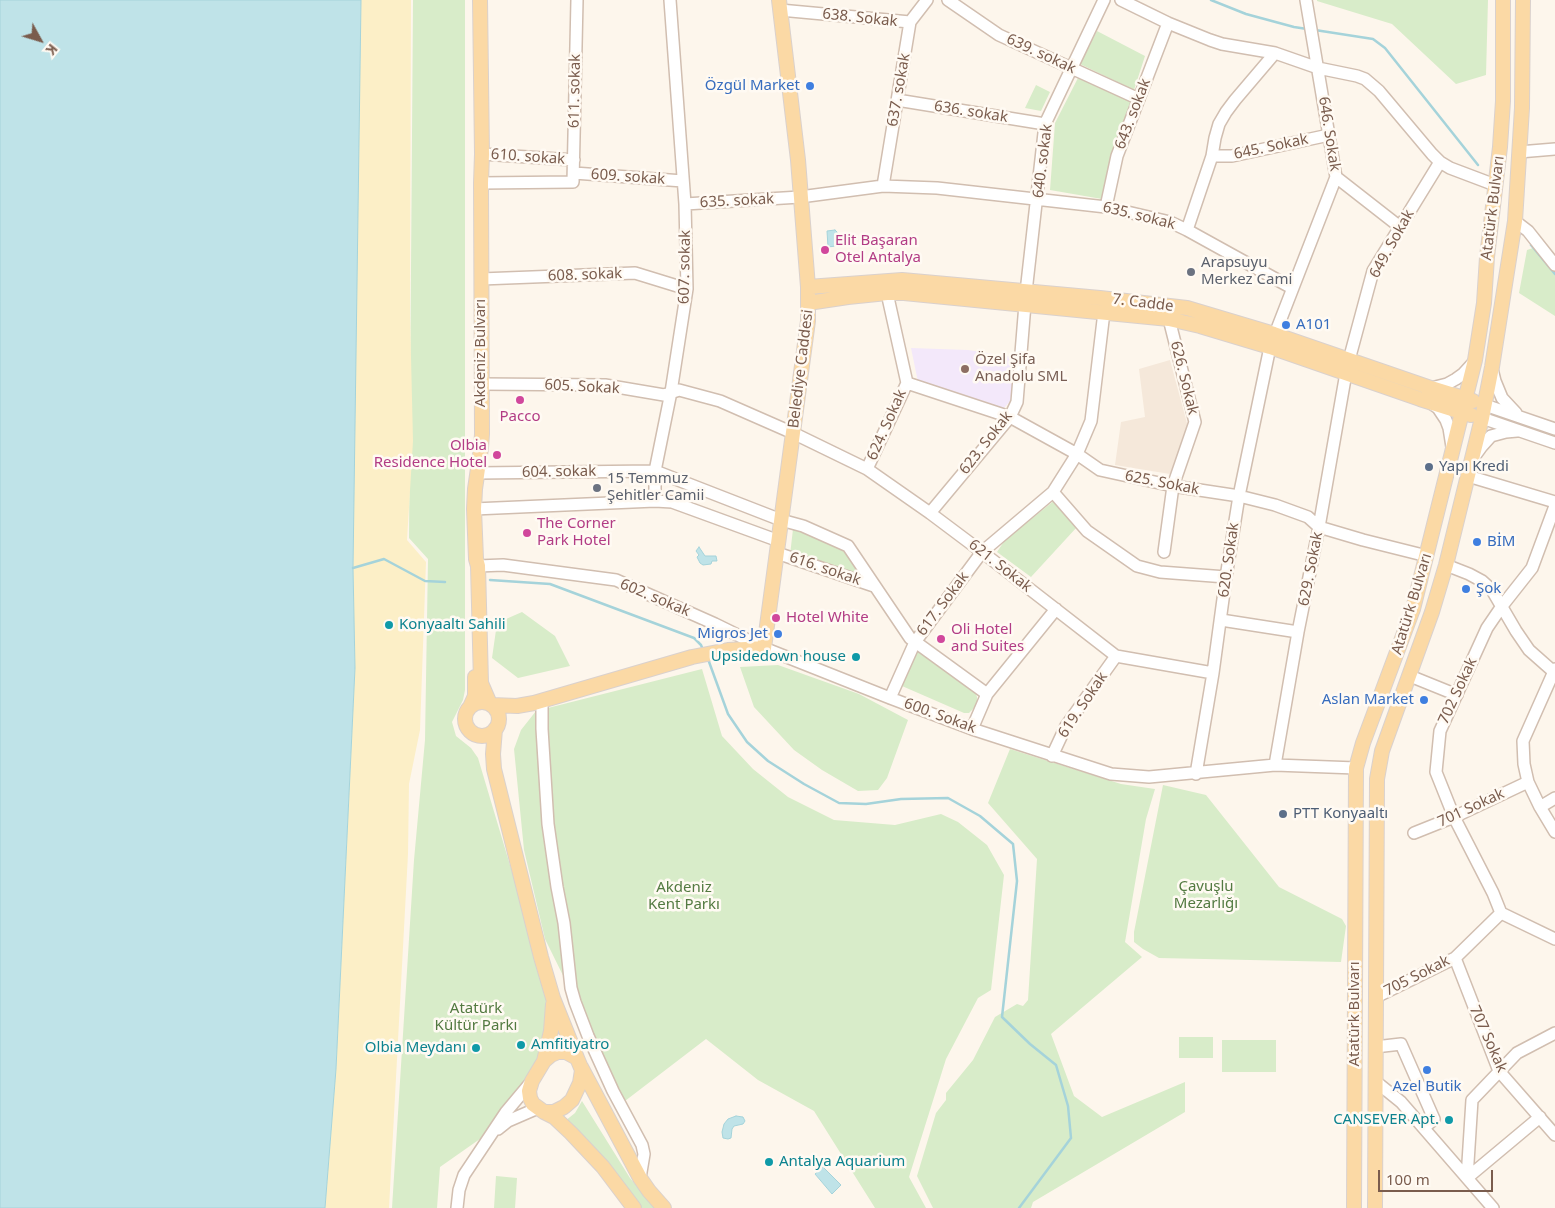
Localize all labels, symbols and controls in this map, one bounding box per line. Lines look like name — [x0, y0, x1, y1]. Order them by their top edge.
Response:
street label: 638. Sokak — [822, 5, 898, 31]
north arrow — [15, 15, 65, 65]
street label: 639. sokak — [1004, 30, 1078, 78]
text: K — [42, 40, 62, 59]
street label: 637. sokak — [884, 52, 914, 128]
street label: 611. sokak — [565, 54, 585, 128]
street label: 643. sokak — [1111, 76, 1155, 152]
place label: Özgül Market — [705, 77, 800, 95]
marker: Özgül Market — [804, 80, 816, 92]
street label: 646. Sokak — [1314, 95, 1344, 173]
street label: 636. sokak — [933, 97, 1009, 127]
street label: 640. sokak — [1030, 123, 1056, 199]
street label: 645. Sokak — [1232, 130, 1310, 164]
street label: 610. sokak — [490, 145, 566, 169]
street label: Atatürk Bulvarı — [1478, 155, 1508, 261]
street label: 609. sokak — [590, 165, 666, 189]
street label: 635. sokak — [699, 190, 775, 212]
street label: 635. sokak — [1101, 198, 1177, 234]
street label: 649. Sokak — [1366, 207, 1418, 281]
street label: 607. sokak — [675, 230, 695, 304]
place label: Elit Başaran Otel Antalya — [835, 232, 921, 267]
marker: Elit Başaran Otel Antalya — [819, 244, 831, 256]
place label: Arapsuyu Merkez Cami — [1201, 254, 1292, 289]
street label: 608. sokak — [548, 265, 622, 285]
marker: Arapsuyu Merkez Cami — [1185, 266, 1197, 278]
street label: 7. Cadde — [1111, 290, 1175, 316]
street label: Akdeniz Bulvarı — [472, 299, 490, 407]
street label: Belediye Caddesi — [785, 309, 817, 429]
place label: A101 — [1296, 316, 1331, 334]
marker: A101 — [1280, 319, 1292, 331]
street label: 626. Sokak — [1166, 339, 1202, 417]
place label: Özel Şifa Anadolu SML — [975, 351, 1067, 386]
marker: Özel Şifa Anadolu SML — [959, 363, 971, 375]
street label: 605. Sokak — [544, 376, 620, 398]
street label: 624. Sokak — [863, 387, 911, 463]
marker: Pacco — [514, 394, 526, 406]
place label: Pacco — [500, 408, 540, 426]
street label: 623. Sokak — [956, 408, 1016, 478]
place label: Olbia Residence Hotel — [374, 437, 487, 472]
marker: Olbia Residence Hotel — [491, 449, 503, 461]
place label: Yapı Kredi — [1439, 458, 1509, 476]
marker: Yapı Kredi — [1423, 461, 1435, 473]
street label: 604. sokak — [522, 462, 596, 482]
street label: 625. Sokak — [1123, 467, 1201, 499]
place label: 15 Temmuz Şehitler Camii — [607, 470, 704, 505]
marker: 15 Temmuz Şehitler Camii — [591, 482, 603, 494]
place label: The Corner Park Hotel — [537, 515, 616, 550]
street label: 620. Sokak — [1215, 521, 1243, 599]
marker: The Corner Park Hotel — [521, 527, 533, 539]
street label: 629. Sokak — [1295, 530, 1327, 608]
place label: BİM — [1487, 533, 1515, 551]
street label: 621. Sokak — [965, 536, 1035, 596]
marker: BİM — [1471, 536, 1483, 548]
street label: 616. sokak — [787, 548, 863, 590]
street label: Atatürk Bulvarı — [1388, 551, 1436, 657]
street label: 617. Sokak — [913, 568, 973, 640]
street label: 602. sokak — [617, 575, 693, 621]
place label: Şok — [1476, 580, 1501, 598]
marker: Şok — [1460, 583, 1472, 595]
place label: Hotel White — [786, 609, 869, 627]
marker: Hotel White — [770, 612, 782, 624]
place label: Konyaaltı Sahili — [399, 616, 506, 634]
marker: Konyaaltı Sahili — [383, 619, 395, 631]
place label: Oli Hotel and Suites — [951, 621, 1024, 656]
place label: Migros Jet — [697, 625, 768, 643]
marker: Migros Jet — [772, 628, 784, 640]
marker: Oli Hotel and Suites — [935, 633, 947, 645]
place label: Upsidedown house — [711, 648, 846, 666]
marker: Upsidedown house — [850, 651, 862, 663]
street label: 702 Sokak — [1435, 655, 1481, 727]
street label: 619. Sokak — [1054, 669, 1112, 741]
place label: Aslan Market — [1322, 691, 1414, 709]
marker: Aslan Market — [1418, 694, 1430, 706]
street label: 600. Sokak — [901, 695, 979, 737]
street label: 701 Sokak — [1435, 785, 1507, 831]
place label: PTT Konyaaltı — [1293, 805, 1388, 823]
marker: PTT Konyaaltı — [1277, 808, 1289, 820]
park label: Çavuşlu Mezarlığı — [1174, 878, 1238, 913]
park label: Akdeniz Kent Parkı — [648, 879, 720, 914]
street label: 705 Sokak — [1381, 952, 1453, 1000]
street label: Atatürk Bulvarı — [1346, 961, 1364, 1067]
park label: Atatürk Kültür Parkı — [435, 1000, 517, 1035]
street label: 707 Sokak — [1465, 1003, 1511, 1075]
place label: Amfitiyatro — [531, 1036, 609, 1054]
place label: Olbia Meydanı — [365, 1039, 466, 1057]
marker: Amfitiyatro — [515, 1039, 527, 1051]
marker: Olbia Meydanı — [470, 1042, 482, 1054]
marker: Azel Butik — [1421, 1064, 1433, 1076]
place label: Azel Butik — [1392, 1078, 1462, 1096]
place label: CANSEVER Apt. — [1333, 1111, 1439, 1129]
marker: CANSEVER Apt. — [1443, 1114, 1455, 1126]
place label: Antalya Aquarium — [779, 1153, 905, 1171]
marker: Antalya Aquarium — [763, 1156, 775, 1168]
scale bar — [1380, 1160, 1495, 1192]
text: 100 m — [1386, 1169, 1430, 1189]

